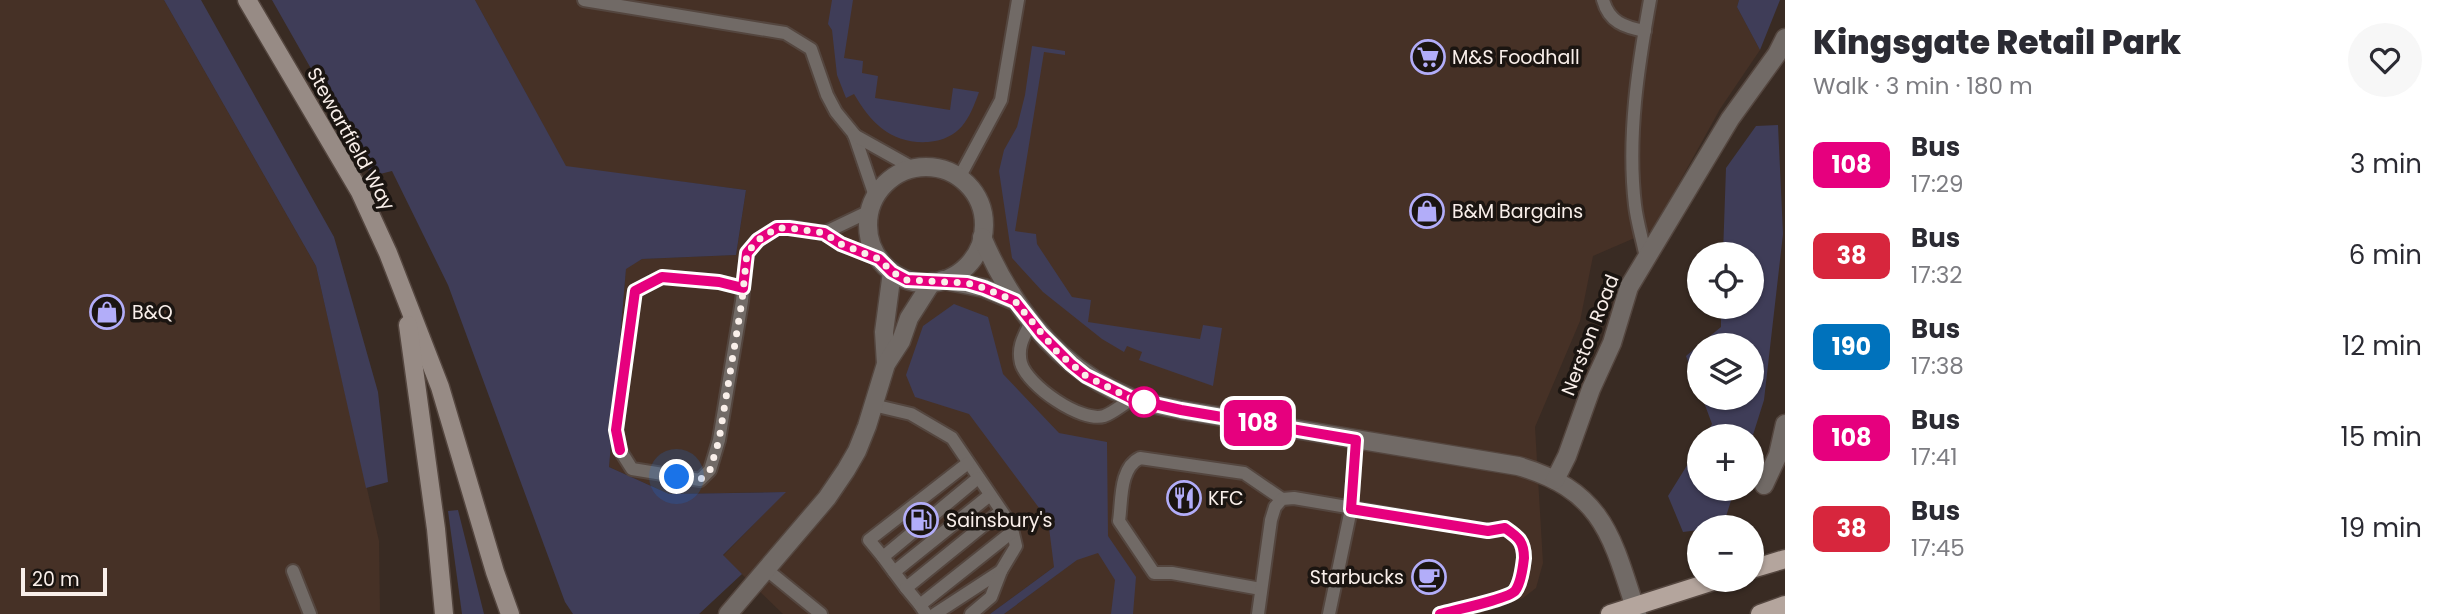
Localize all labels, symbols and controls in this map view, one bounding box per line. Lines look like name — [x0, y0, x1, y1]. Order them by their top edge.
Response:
text: Kingsgate Retail Park — [1813, 19, 2181, 66]
button: heart — [2348, 23, 2422, 97]
supermarket icon: M&S Foodhall — [1409, 38, 1447, 76]
place label: M&S Foodhall — [1452, 44, 1580, 71]
street label: Stewartfield Way — [300, 63, 402, 216]
text: Walk · 3 min · 180 m — [1813, 70, 2033, 102]
text: Bus — [1911, 129, 1960, 165]
text: 3 min — [2350, 146, 2422, 182]
text: 108 — [1831, 148, 1872, 181]
text: 17:29 — [1911, 168, 1964, 200]
shop icon: B&M Bargains — [1408, 192, 1446, 230]
place label: B&M Bargains — [1452, 198, 1583, 225]
text: Bus — [1911, 220, 1960, 256]
text: 6 min — [2349, 237, 2422, 273]
text: 38 — [1836, 239, 1867, 272]
map controls — [1687, 242, 1764, 592]
button: locate — [1687, 242, 1764, 319]
text: 17:32 — [1911, 259, 1963, 291]
street label: Nerston Road — [1554, 270, 1626, 400]
shop icon: B&Q — [88, 293, 126, 331]
place label: B&Q — [132, 299, 173, 326]
text: Bus — [1911, 311, 1960, 347]
text: 12 min — [2342, 328, 2422, 364]
text: 190 — [1832, 330, 1871, 363]
button: layers — [1687, 333, 1764, 410]
text: 17:38 — [1911, 350, 1964, 382]
unlabelled marker — [1129, 387, 1159, 417]
line badge: 108 — [1218, 400, 1298, 446]
text: Bus — [1911, 402, 1960, 438]
text: 108 — [1238, 406, 1278, 439]
text: 15 min — [2341, 419, 2422, 455]
text: 108 — [1831, 421, 1872, 454]
button: + — [1687, 424, 1764, 501]
text: 17:41 — [1911, 441, 1958, 473]
your location — [659, 459, 694, 494]
restaurant icon: KFC — [1165, 479, 1203, 517]
place label: KFC — [1208, 485, 1244, 512]
text: Bus — [1911, 493, 1960, 529]
fuel station icon: Sainsbury's — [902, 501, 940, 539]
place label: Sainsbury's — [946, 507, 1052, 534]
text: 19 min — [2341, 510, 2422, 546]
text: 38 — [1836, 512, 1867, 545]
button: − — [1687, 515, 1764, 592]
text: 17:45 — [1911, 532, 1965, 564]
cafe icon: Starbucks — [1410, 558, 1448, 596]
place label: Starbucks — [1310, 564, 1404, 591]
scale bar — [21, 565, 107, 597]
text: 20 m — [32, 566, 80, 593]

